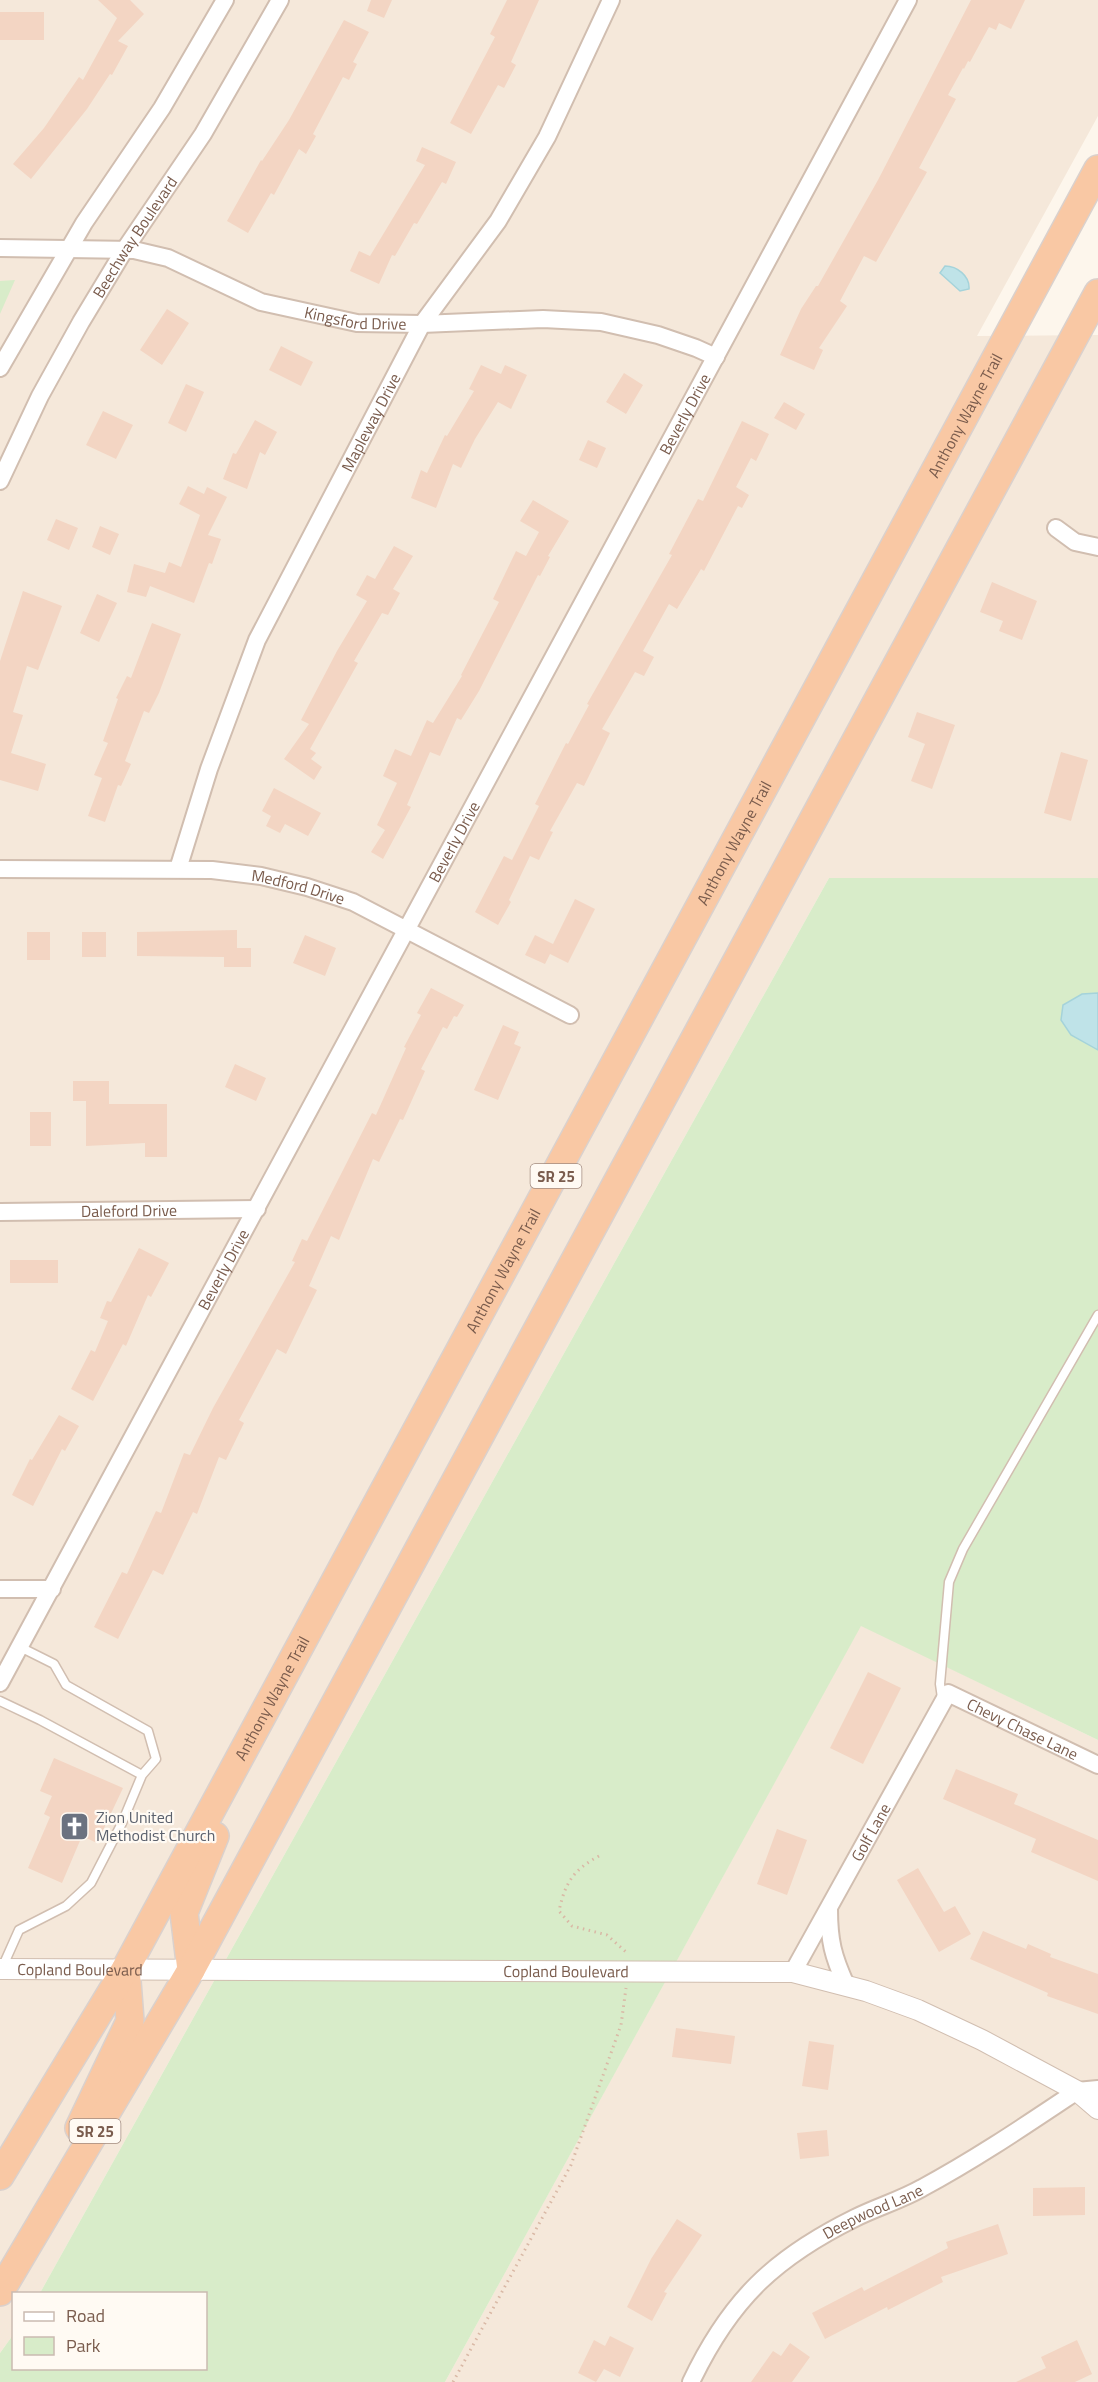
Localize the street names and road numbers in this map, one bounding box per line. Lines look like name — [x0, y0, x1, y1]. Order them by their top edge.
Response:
street label: Beechway Boulevard — [86, 171, 183, 302]
street label: Kingsford Drive — [302, 300, 407, 336]
street label: Anthony Wayne Trail — [922, 349, 1008, 482]
street label: Mapleway Drive — [335, 369, 406, 476]
street label: Beverly Drive — [653, 369, 716, 459]
street label: Anthony Wayne Trail — [690, 776, 777, 909]
street label: Beverly Drive — [422, 797, 486, 887]
street label: Medford Drive — [250, 863, 348, 911]
road number: SR 25 — [530, 1164, 582, 1188]
street label: Daleford Drive — [81, 1198, 177, 1223]
street label: Anthony Wayne Trail — [459, 1204, 546, 1337]
street label: Beverly Drive — [191, 1224, 255, 1314]
street label: Anthony Wayne Trail — [228, 1632, 315, 1765]
street label: Chevy Chase Lane — [963, 1692, 1082, 1766]
street label: Golf Lane — [845, 1799, 897, 1866]
street label: Copland Boulevard — [17, 1957, 143, 1982]
street label: Copland Boulevard — [503, 1959, 629, 1983]
road number: SR 25 — [70, 2119, 121, 2143]
street label: Deepwood Lane — [818, 2178, 927, 2245]

